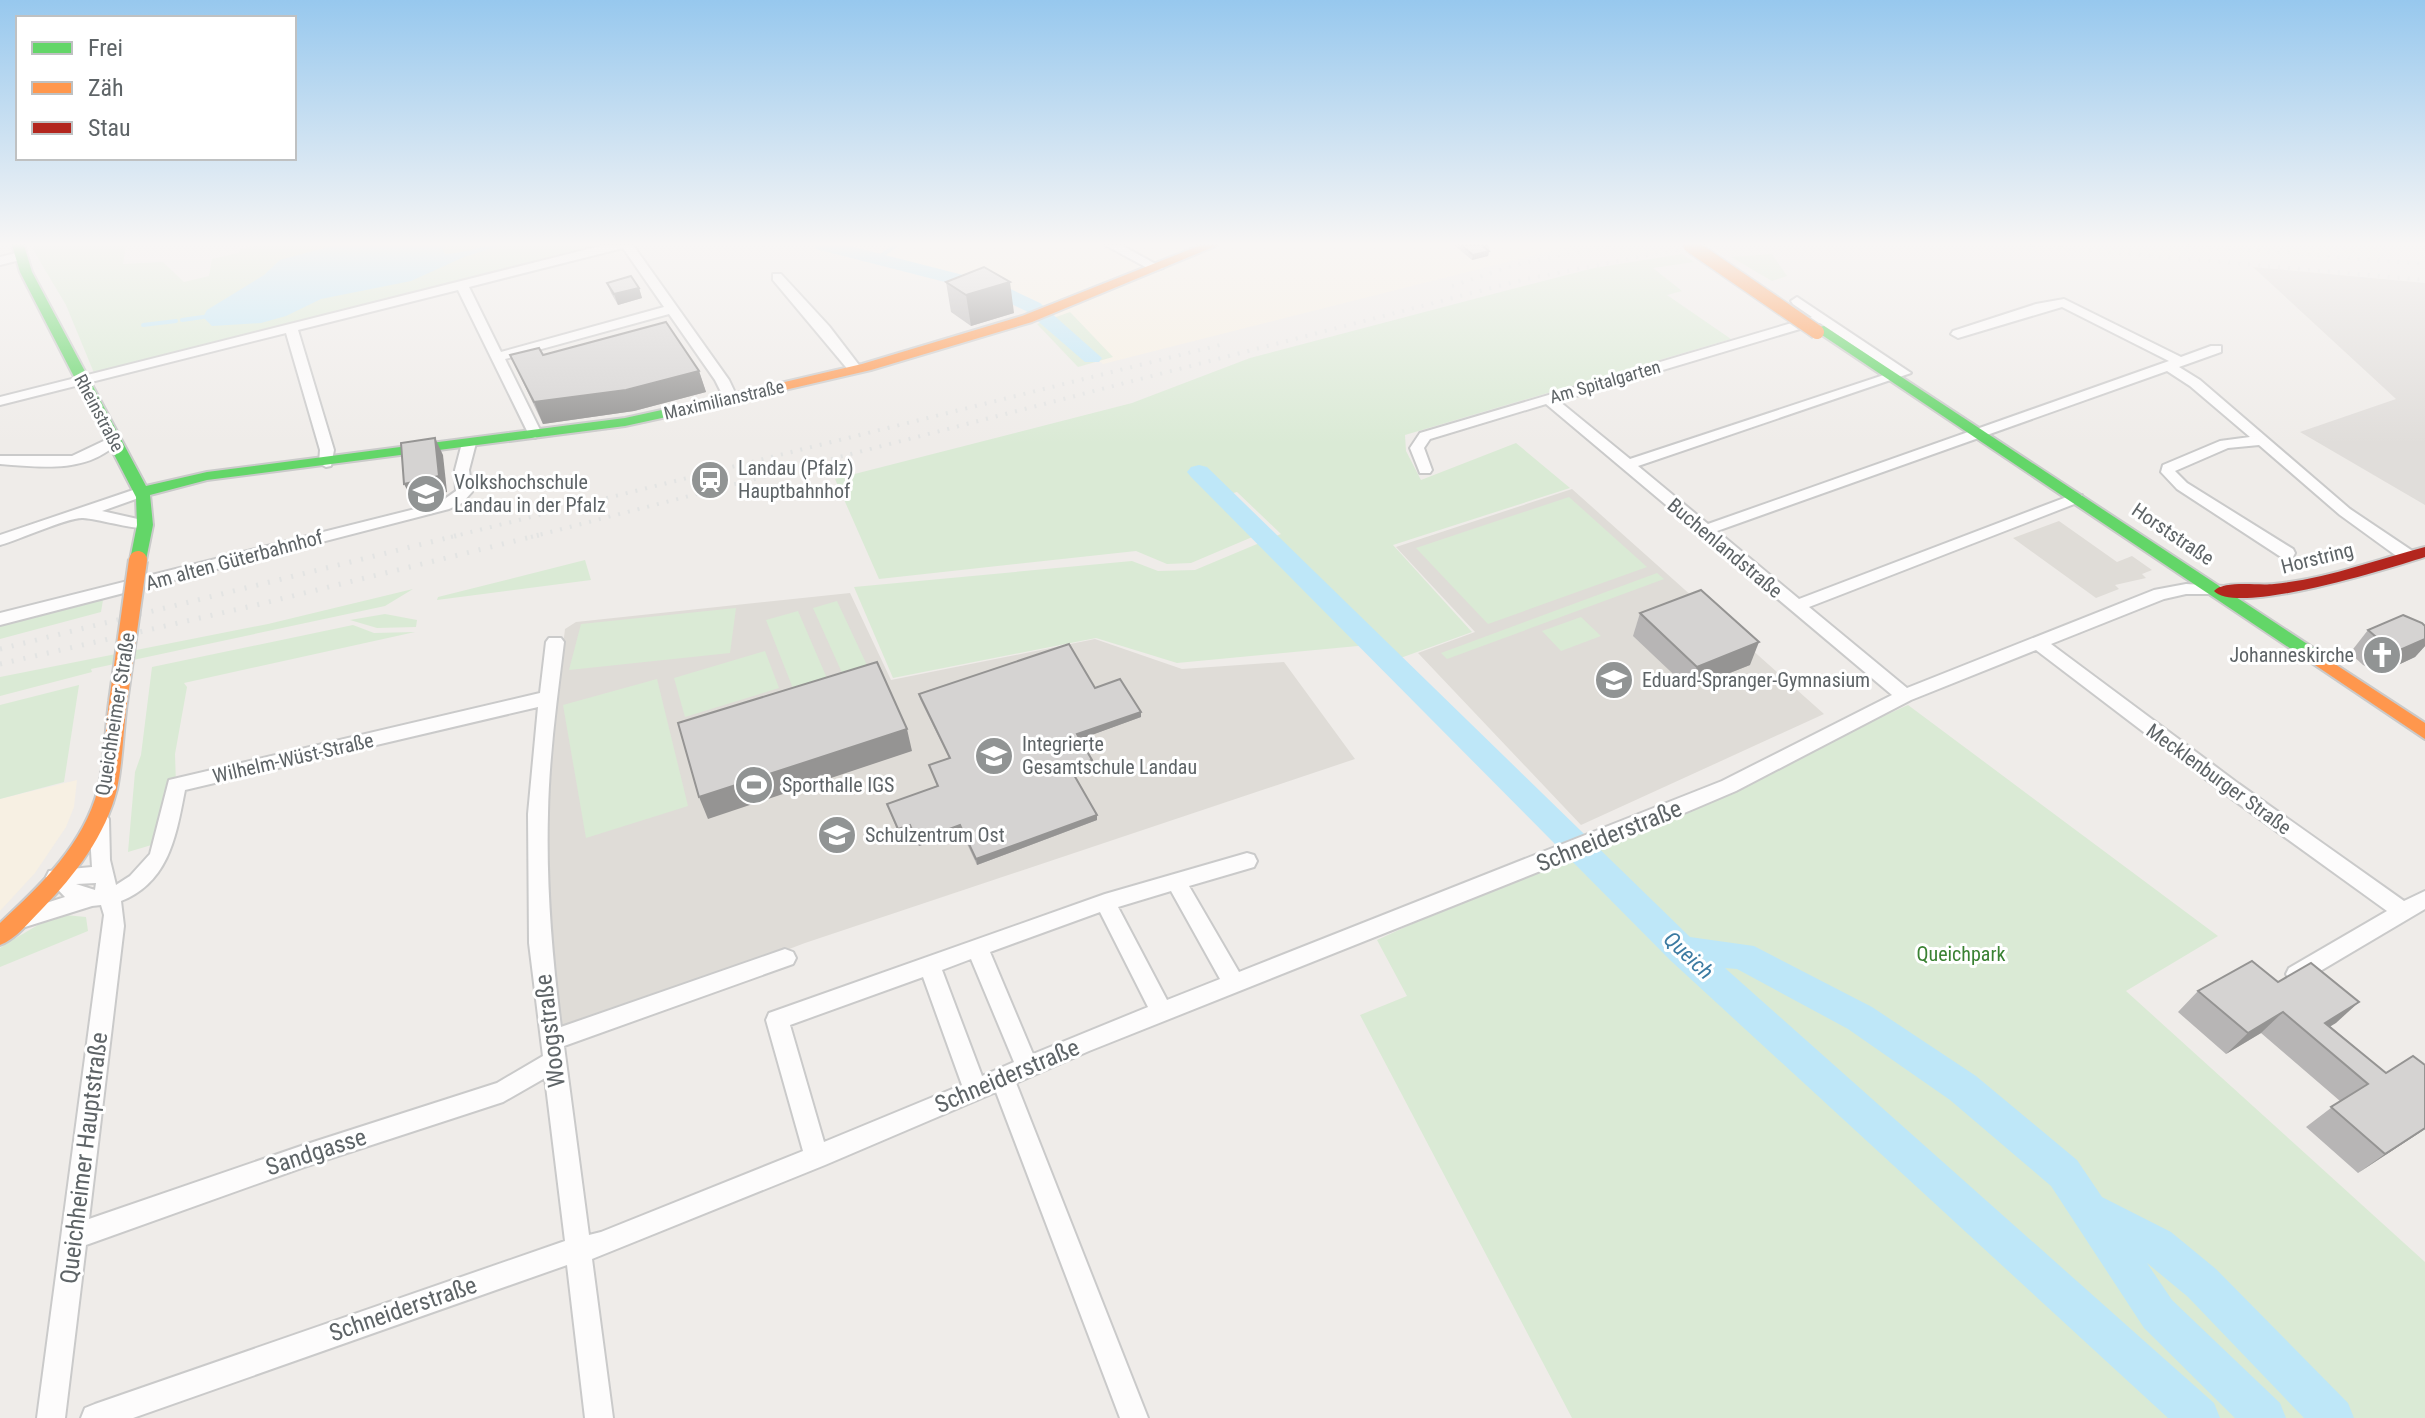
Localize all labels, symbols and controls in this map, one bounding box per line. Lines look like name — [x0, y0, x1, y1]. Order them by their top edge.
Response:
legend — [16, 16, 296, 160]
text: Frei — [88, 34, 123, 62]
text: Zäh — [88, 74, 124, 102]
text: Stau — [88, 114, 131, 142]
street label: Am Spitalgarten — [1547, 356, 1663, 407]
street label: Rheinstraße — [70, 370, 129, 455]
street label: Maximilianstraße — [662, 375, 786, 424]
place label: Landau (Pfalz) Hauptbahnhof — [738, 456, 854, 503]
station icon: Landau (Pfalz) Hauptbahnhof — [689, 459, 731, 501]
place label: Volkshochschule Landau in der Pfalz — [454, 470, 606, 517]
school or university icon: Volkshochschule Landau in der Pfalz — [405, 473, 447, 515]
street label: Buchenlandstraße — [1663, 493, 1787, 603]
street label: Horststraße — [2127, 498, 2219, 570]
street label: Am alten Güterbahnhof — [143, 525, 326, 595]
street label: Horstring — [2278, 537, 2356, 579]
street label: Queichheimer Straße — [90, 631, 140, 797]
church icon: Johanneskirche — [2361, 634, 2403, 676]
place label: Johanneskirche — [2229, 643, 2354, 667]
school or university icon: Eduard-Spranger-Gymnasium — [1593, 659, 1635, 701]
place label: Eduard-Spranger-Gymnasium — [1642, 668, 1870, 692]
street label: Mecklenburger Straße — [2142, 718, 2296, 840]
street label: Wilhelm-Wüst-Straße — [210, 728, 376, 788]
place label: Integrierte Gesamtschule Landau — [1022, 732, 1197, 779]
school or university icon: Integrierte Gesamtschule Landau — [973, 735, 1015, 777]
sports icon: Sporthalle IGS — [733, 764, 775, 806]
place label: Sporthalle IGS — [782, 773, 894, 797]
street label: Schneiderstraße — [1532, 794, 1686, 878]
school or university icon: Schulzentrum Ost — [816, 814, 858, 856]
place label: Schulzentrum Ost — [865, 823, 1005, 847]
water label: Queich — [1659, 926, 1718, 984]
park label: Queichpark — [1916, 942, 2006, 966]
street label: Woogstraße — [529, 973, 571, 1089]
street label: Queichheimer Hauptstraße — [55, 1031, 113, 1285]
street label: Schneiderstraße — [931, 1033, 1083, 1119]
street label: Sandgasse — [262, 1123, 370, 1181]
street label: Schneiderstraße — [326, 1271, 480, 1347]

